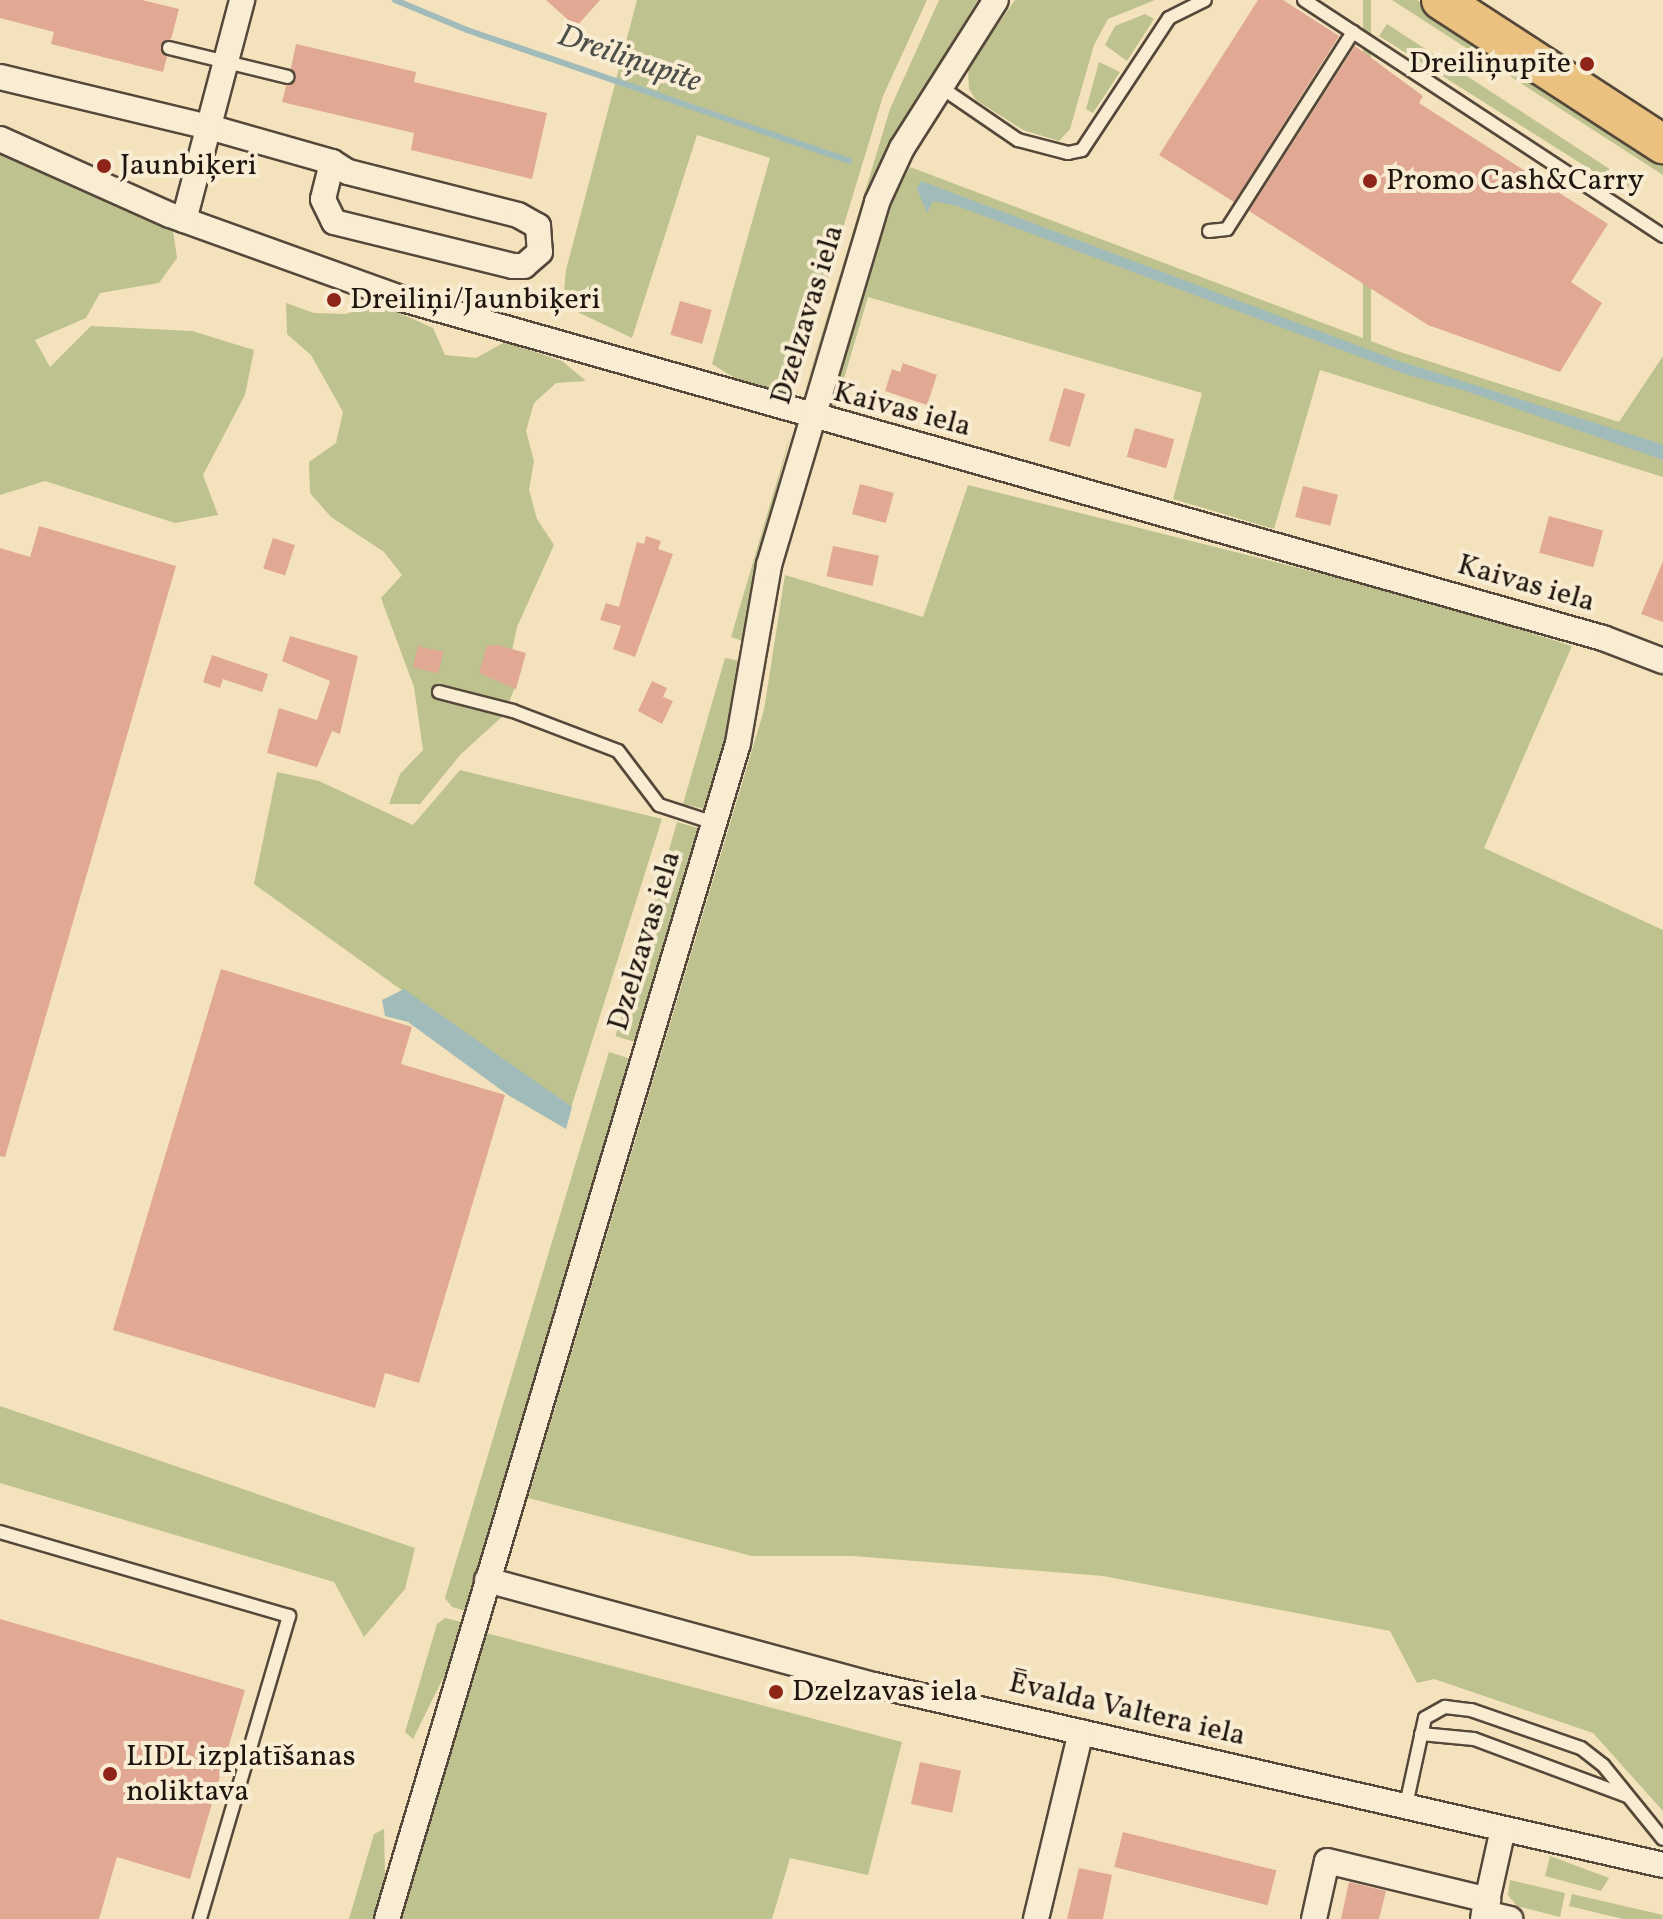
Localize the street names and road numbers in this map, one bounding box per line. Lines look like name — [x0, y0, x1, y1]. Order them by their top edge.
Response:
street label: Dzelzavas iela — [764, 221, 852, 409]
street label: Kaivas iela — [829, 374, 975, 446]
street label: Kaivas iela — [1453, 547, 1599, 621]
street label: Dzelzavas iela — [601, 847, 689, 1035]
street label: Ēvalda Valtera iela — [1005, 1665, 1249, 1755]

